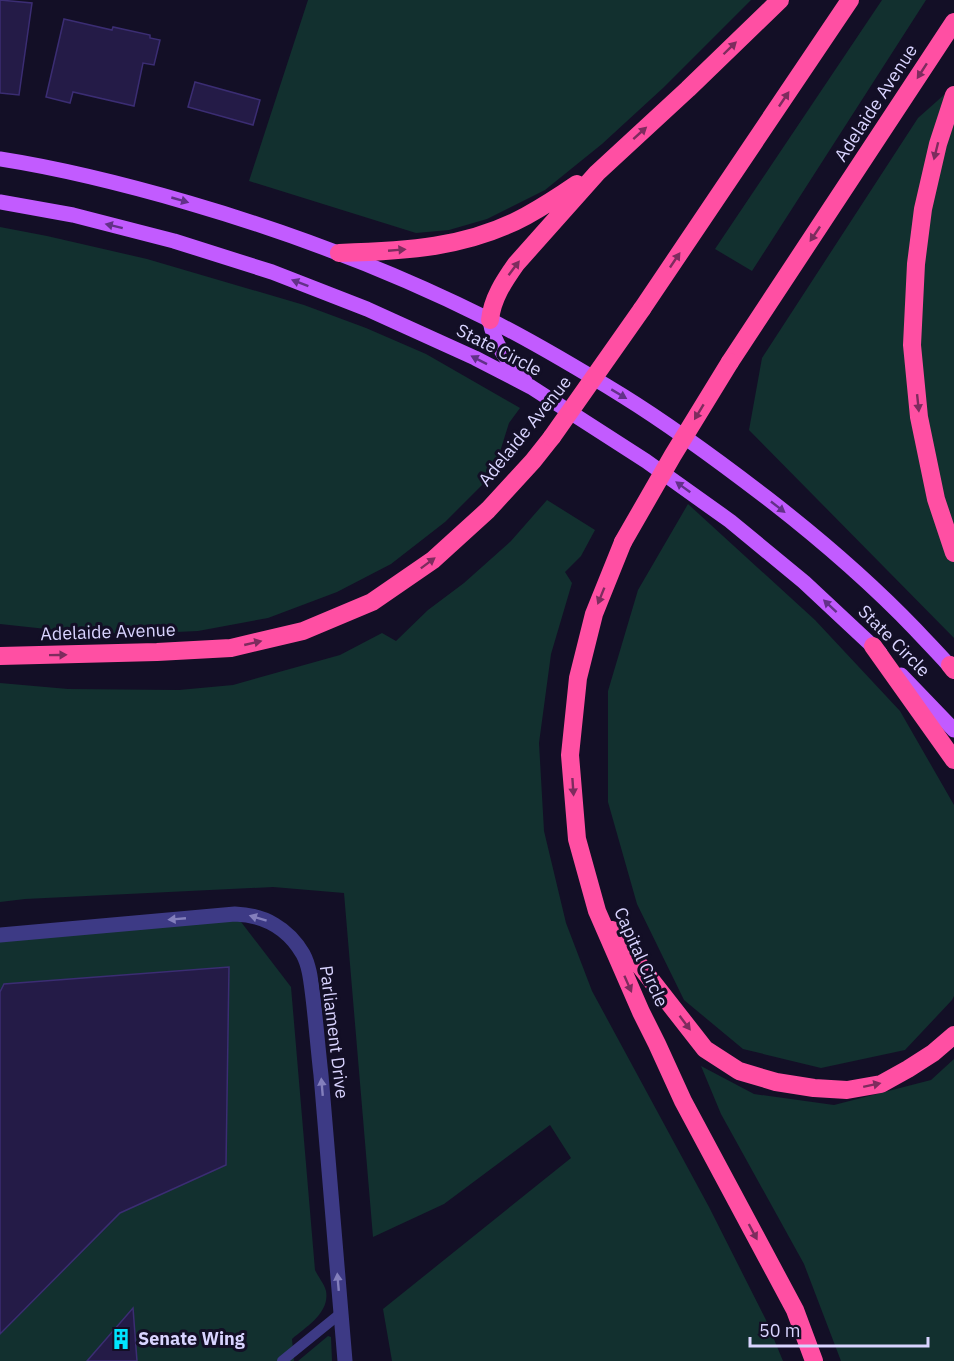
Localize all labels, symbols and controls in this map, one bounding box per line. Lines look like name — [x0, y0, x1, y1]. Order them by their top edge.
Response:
street label: Adelaide Avenue — [829, 40, 922, 166]
one-way arrow — [723, 41, 738, 55]
one-way arrow — [916, 63, 928, 79]
one-way arrow — [778, 91, 790, 107]
one-way arrow — [632, 126, 647, 140]
one-way arrow — [931, 142, 941, 160]
one-way arrow — [171, 196, 189, 206]
one-way arrow — [105, 220, 123, 230]
one-way arrow — [809, 226, 820, 242]
one-way arrow — [388, 246, 407, 255]
one-way arrow — [669, 253, 681, 269]
one-way arrow — [507, 260, 519, 275]
one-way arrow — [291, 278, 309, 287]
street label: State Circle — [453, 318, 546, 381]
one-way arrow — [470, 355, 487, 365]
street label: Adelaide Avenue — [473, 371, 576, 491]
one-way arrow — [611, 388, 627, 399]
one-way arrow — [913, 393, 923, 412]
one-way arrow — [694, 404, 705, 420]
one-way arrow — [675, 481, 691, 493]
one-way arrow — [770, 500, 785, 512]
one-way arrow — [421, 557, 436, 569]
one-way arrow — [596, 587, 605, 605]
one-way arrow — [823, 600, 838, 613]
street label: State Circle — [853, 600, 935, 682]
street label: Adelaide Avenue — [40, 618, 176, 645]
one-way arrow — [243, 637, 262, 647]
one-way arrow — [49, 650, 68, 659]
one-way arrow — [568, 778, 578, 797]
street label: Capital Circle — [609, 903, 674, 1010]
one-way arrow — [249, 913, 267, 922]
one-way arrow — [168, 914, 187, 924]
street label: Parliament Drive — [315, 964, 354, 1100]
one-way arrow — [624, 976, 633, 993]
one-way arrow — [679, 1015, 691, 1031]
one-way arrow — [317, 1078, 327, 1097]
one-way arrow — [863, 1080, 882, 1089]
one-way arrow — [748, 1223, 758, 1241]
one-way arrow — [333, 1272, 343, 1291]
scale bar — [750, 1310, 928, 1348]
text: 50 m — [759, 1319, 801, 1342]
building icon: Senate Wing — [109, 1327, 133, 1351]
place label: Senate Wing — [138, 1327, 245, 1350]

